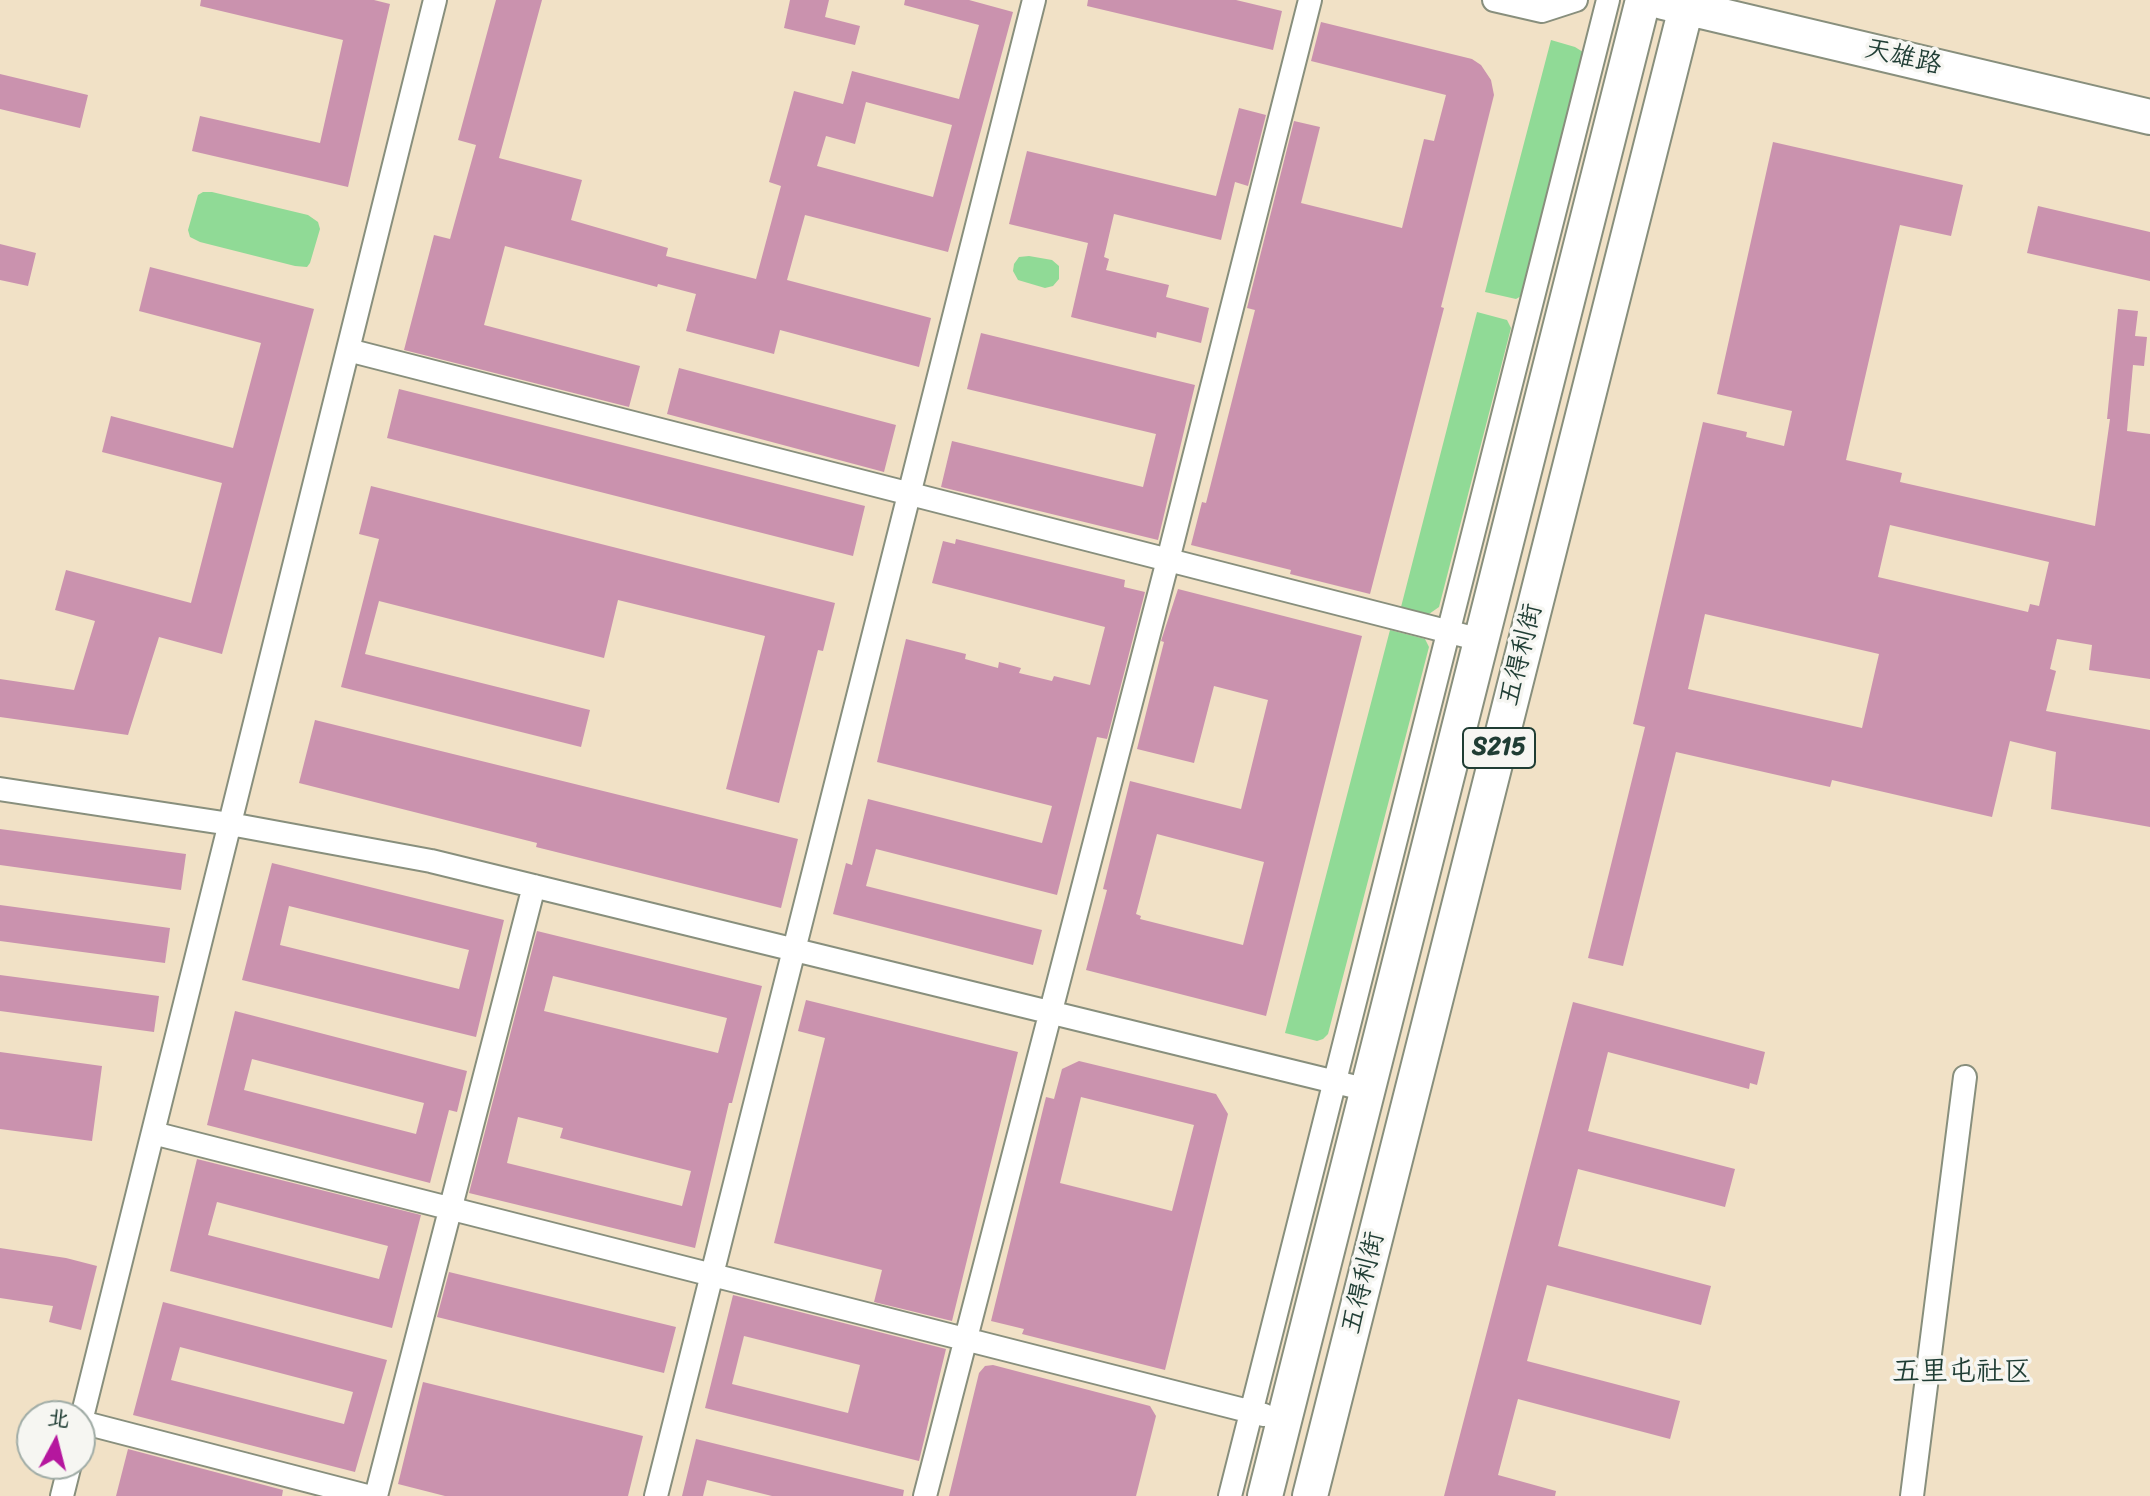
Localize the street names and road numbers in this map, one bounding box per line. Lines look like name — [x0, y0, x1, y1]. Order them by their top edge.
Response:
street label: 天雄路 — [1861, 34, 1945, 82]
street label: 五得利街 — [1494, 601, 1550, 709]
road number: S215 — [1463, 728, 1535, 768]
street label: 五得利街 — [1336, 1229, 1392, 1337]

